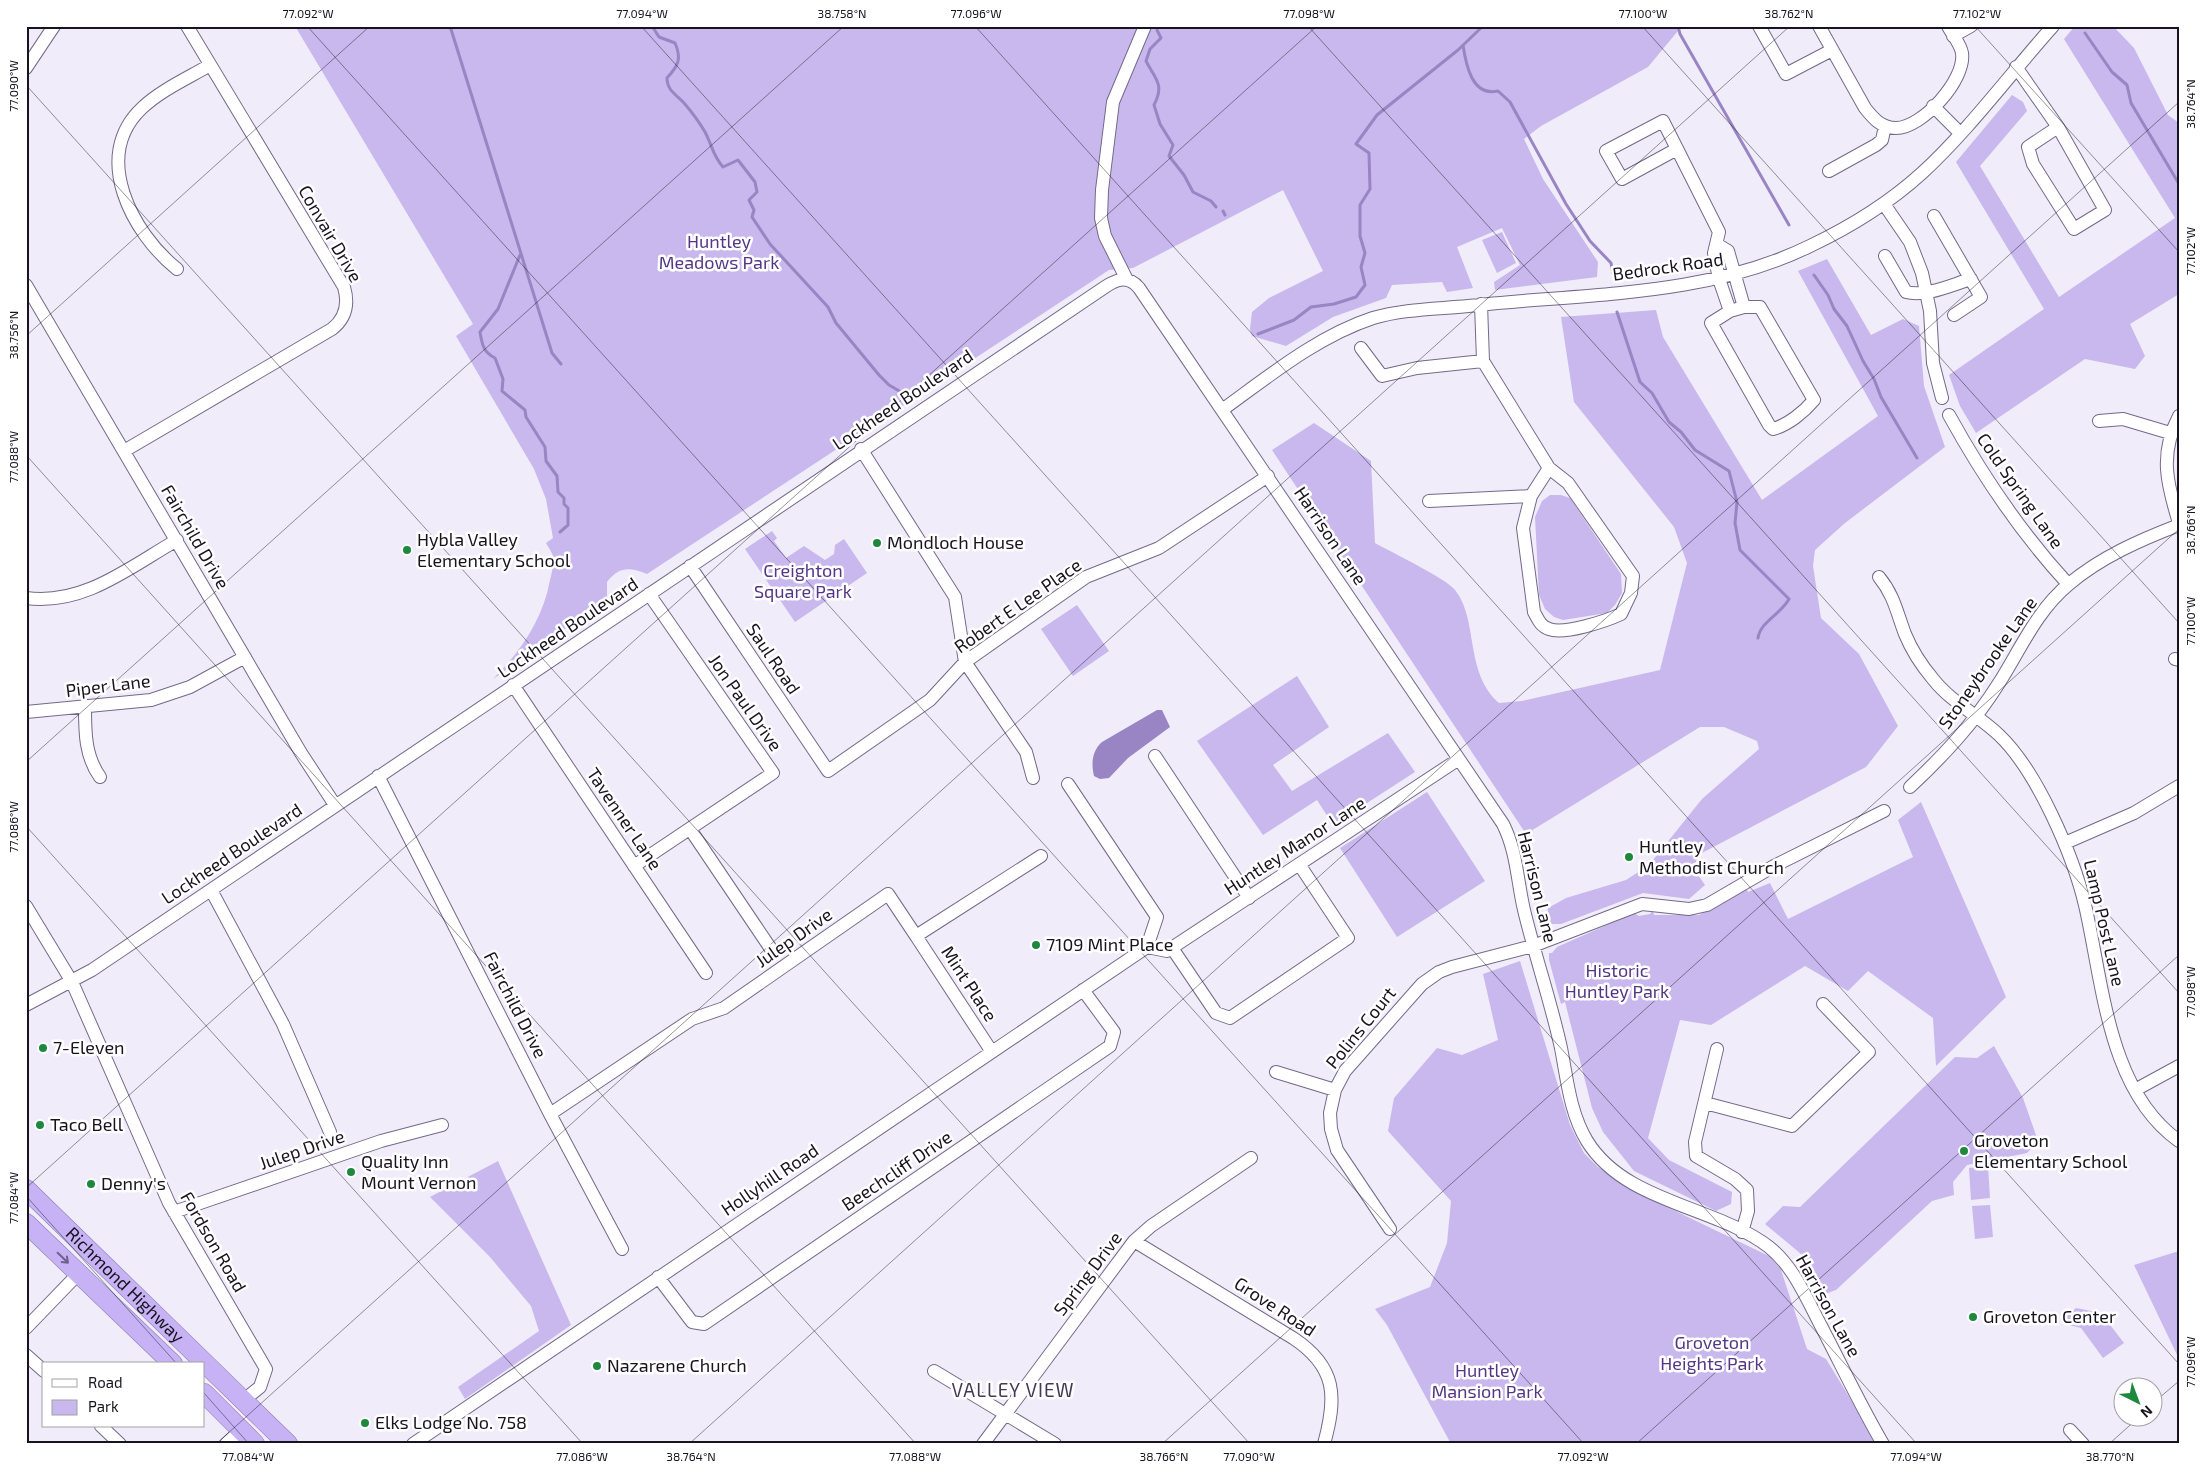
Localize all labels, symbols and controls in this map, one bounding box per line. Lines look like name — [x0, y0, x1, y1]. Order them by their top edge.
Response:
text: 77.092°W — [282, 6, 334, 20]
text: 77.094°W — [616, 6, 668, 20]
text: 38.758°N — [818, 6, 866, 20]
text: 77.096°W — [950, 6, 1002, 20]
text: 77.098°W — [1283, 6, 1335, 20]
text: 77.100°W — [1619, 6, 1667, 20]
text: 38.762°N — [1765, 6, 1813, 20]
text: 77.102°W — [1953, 6, 2001, 20]
text: 77.090°W — [6, 60, 20, 112]
text: 38.764°N — [2183, 79, 2197, 129]
street label: Convair Drive — [294, 181, 367, 286]
text: 77.102°W — [2183, 227, 2197, 275]
park label: Huntley Meadows Park — [659, 230, 779, 273]
street label: Bedrock Road — [1611, 247, 1725, 285]
text: 38.756°N — [6, 311, 20, 359]
street label: Lockheed Boulevard — [828, 344, 977, 454]
street label: Cold Spring Lane — [1973, 428, 2069, 553]
text: 77.088°W — [6, 431, 20, 483]
street label: Fairchild Drive — [157, 480, 235, 593]
street label: Harrison Lane — [1290, 482, 1372, 589]
text: 38.766°N — [2183, 506, 2197, 554]
place label: Hybla Valley Elementary School — [417, 528, 571, 571]
place label: Mondloch House — [887, 531, 1024, 553]
marker: Mondloch House — [871, 537, 883, 549]
marker: Hybla Valley Elementary School — [401, 544, 413, 556]
street label: Robert E Lee Place — [950, 553, 1085, 657]
park label: Creighton Square Park — [754, 559, 852, 602]
street label: Lockheed Boulevard — [493, 572, 642, 682]
street label: Stoneybrooke Lane — [1933, 592, 2041, 733]
text: 77.100°W — [2183, 597, 2197, 645]
street label: Saul Road — [742, 619, 805, 698]
street label: Jon Paul Drive — [704, 650, 787, 755]
street label: Piper Lane — [64, 669, 152, 701]
street label: Tavenner Lane — [583, 763, 667, 874]
street label: Huntley Manor Lane — [1220, 791, 1369, 899]
street label: Lockheed Boulevard — [157, 798, 306, 908]
text: 77.086°W — [6, 801, 20, 853]
street label: Harrison Lane — [1514, 829, 1562, 945]
place label: Huntley Methodist Church — [1639, 835, 1784, 878]
marker: Huntley Methodist Church — [1623, 851, 1635, 863]
street label: Lamp Post Lane — [2080, 857, 2130, 988]
street label: Julep Drive — [751, 903, 836, 972]
place label: 7109 Mint Place — [1046, 933, 1173, 955]
marker: 7109 Mint Place — [1030, 939, 1042, 951]
street label: Mint Place — [937, 941, 1002, 1025]
street label: Fairchild Drive — [480, 948, 552, 1062]
park label: Historic Huntley Park — [1565, 959, 1669, 1002]
text: 77.098°W — [2183, 966, 2197, 1018]
street label: Polins Court — [1321, 982, 1400, 1073]
place label: 7-Eleven — [53, 1036, 125, 1058]
marker: 7-Eleven — [37, 1042, 49, 1054]
place label: Taco Bell — [50, 1113, 124, 1135]
marker: Taco Bell — [34, 1119, 46, 1131]
street label: Julep Drive — [256, 1124, 347, 1174]
street label: Beechcliff Drive — [837, 1125, 956, 1215]
place label: Groveton Elementary School — [1974, 1129, 2128, 1172]
street label: Hollyhill Road — [717, 1139, 822, 1220]
marker: Groveton Elementary School — [1958, 1145, 1970, 1157]
place label: Quality Inn Mount Vernon — [361, 1150, 476, 1193]
marker: Quality Inn Mount Vernon — [345, 1166, 357, 1178]
text: 77.084°W — [6, 1172, 20, 1224]
place label: Denny's — [101, 1172, 166, 1194]
marker: Denny's — [85, 1178, 97, 1190]
street label: Fordson Road — [176, 1187, 251, 1296]
street label: Richmond Highway — [62, 1222, 190, 1347]
street label: Spring Drive — [1048, 1227, 1126, 1320]
street label: Harrison Lane — [1792, 1250, 1866, 1361]
one-way arrow — [56, 1252, 69, 1264]
street label: Grove Road — [1231, 1272, 1321, 1341]
place label: Groveton Center — [1983, 1305, 2116, 1327]
marker: Groveton Center — [1967, 1311, 1979, 1323]
park label: Groveton Heights Park — [1660, 1331, 1764, 1374]
text: 77.096°W — [2183, 1336, 2197, 1388]
place label: Nazarene Church — [607, 1354, 747, 1376]
park label: Huntley Mansion Park — [1431, 1359, 1543, 1402]
marker: Nazarene Church — [591, 1360, 603, 1372]
legend — [42, 1362, 205, 1428]
text: Road — [88, 1373, 123, 1391]
district label: VALLEY VIEW — [951, 1378, 1075, 1401]
north arrow — [2112, 1378, 2162, 1428]
text: Park — [88, 1397, 119, 1415]
text: N — [2138, 1402, 2156, 1422]
place label: Elks Lodge No. 758 — [375, 1411, 527, 1433]
marker: Elks Lodge No. 758 — [359, 1417, 371, 1429]
text: 77.084°W — [222, 1449, 274, 1463]
text: 77.086°W — [556, 1449, 608, 1463]
text: 38.764°N — [666, 1449, 716, 1463]
text: 77.088°W — [889, 1449, 941, 1463]
text: 38.766°N — [1140, 1449, 1188, 1463]
text: 77.090°W — [1223, 1449, 1275, 1463]
text: 77.092°W — [1557, 1449, 1609, 1463]
text: 77.094°W — [1890, 1449, 1942, 1463]
text: 38.770°N — [2086, 1449, 2134, 1463]

